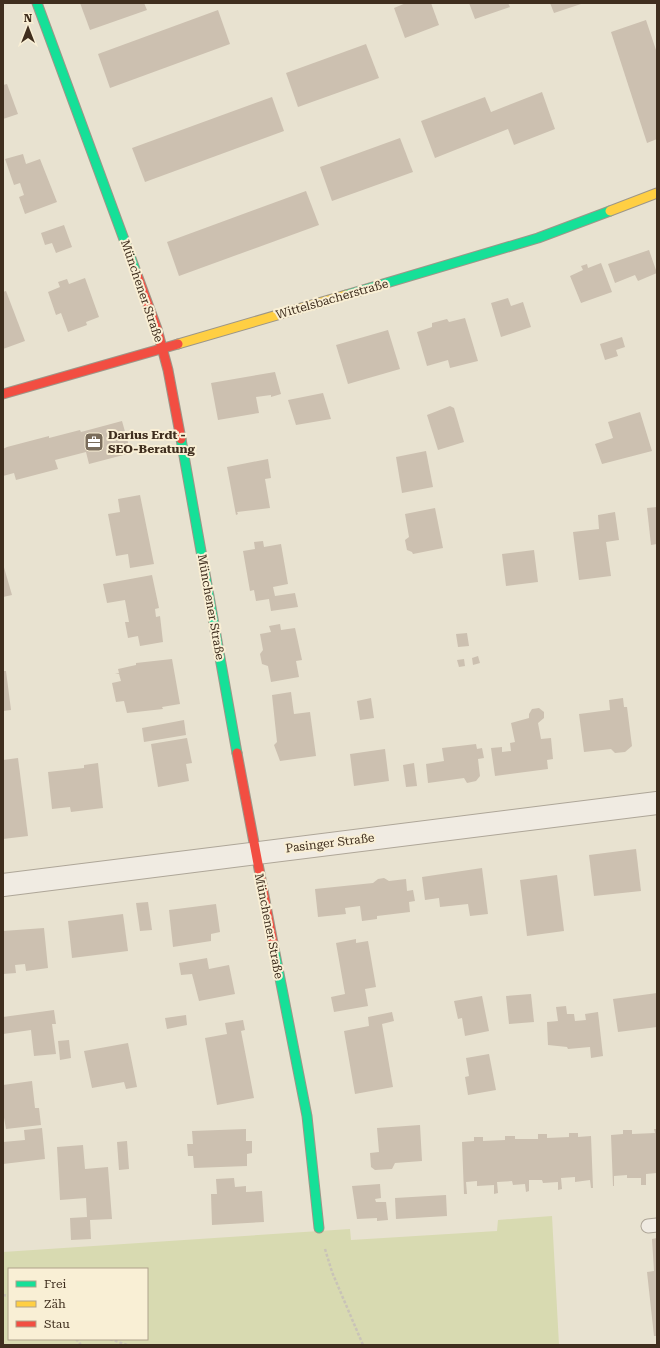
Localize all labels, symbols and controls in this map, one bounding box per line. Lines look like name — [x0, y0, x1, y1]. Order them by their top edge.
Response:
north arrow — [8, 8, 48, 48]
text: N — [24, 12, 33, 25]
street label: Münchener Straße — [118, 238, 166, 344]
street label: Wittelsbacherstraße — [274, 276, 390, 322]
place label: Darius Erdt - SEO-Beratung — [108, 428, 196, 456]
office icon: Darius Erdt - SEO-Beratung — [83, 431, 105, 453]
street label: Münchener Straße — [195, 553, 227, 661]
street label: Pasinger Straße — [285, 831, 376, 855]
street label: Münchener Straße — [252, 872, 286, 980]
legend — [8, 1268, 148, 1340]
text: Frei — [44, 1277, 66, 1291]
text: Zäh — [44, 1297, 66, 1311]
text: Stau — [44, 1317, 70, 1331]

